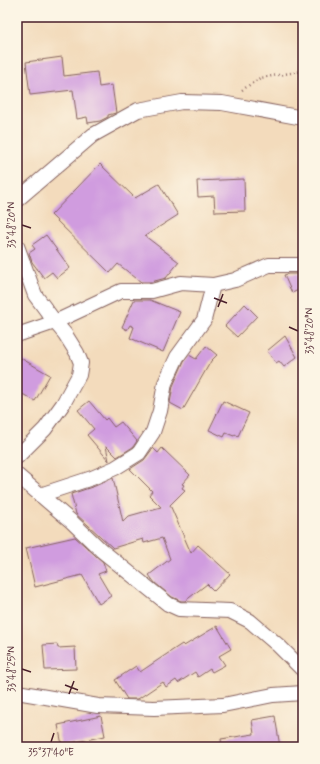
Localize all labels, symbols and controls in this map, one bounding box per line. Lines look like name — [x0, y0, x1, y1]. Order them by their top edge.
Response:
text: 33°48'20"N — [5, 201, 19, 248]
text: 33°48'20"N — [303, 307, 317, 354]
text: 33°48'25"N — [5, 646, 19, 692]
text: 35°37'40"E — [28, 746, 74, 760]

